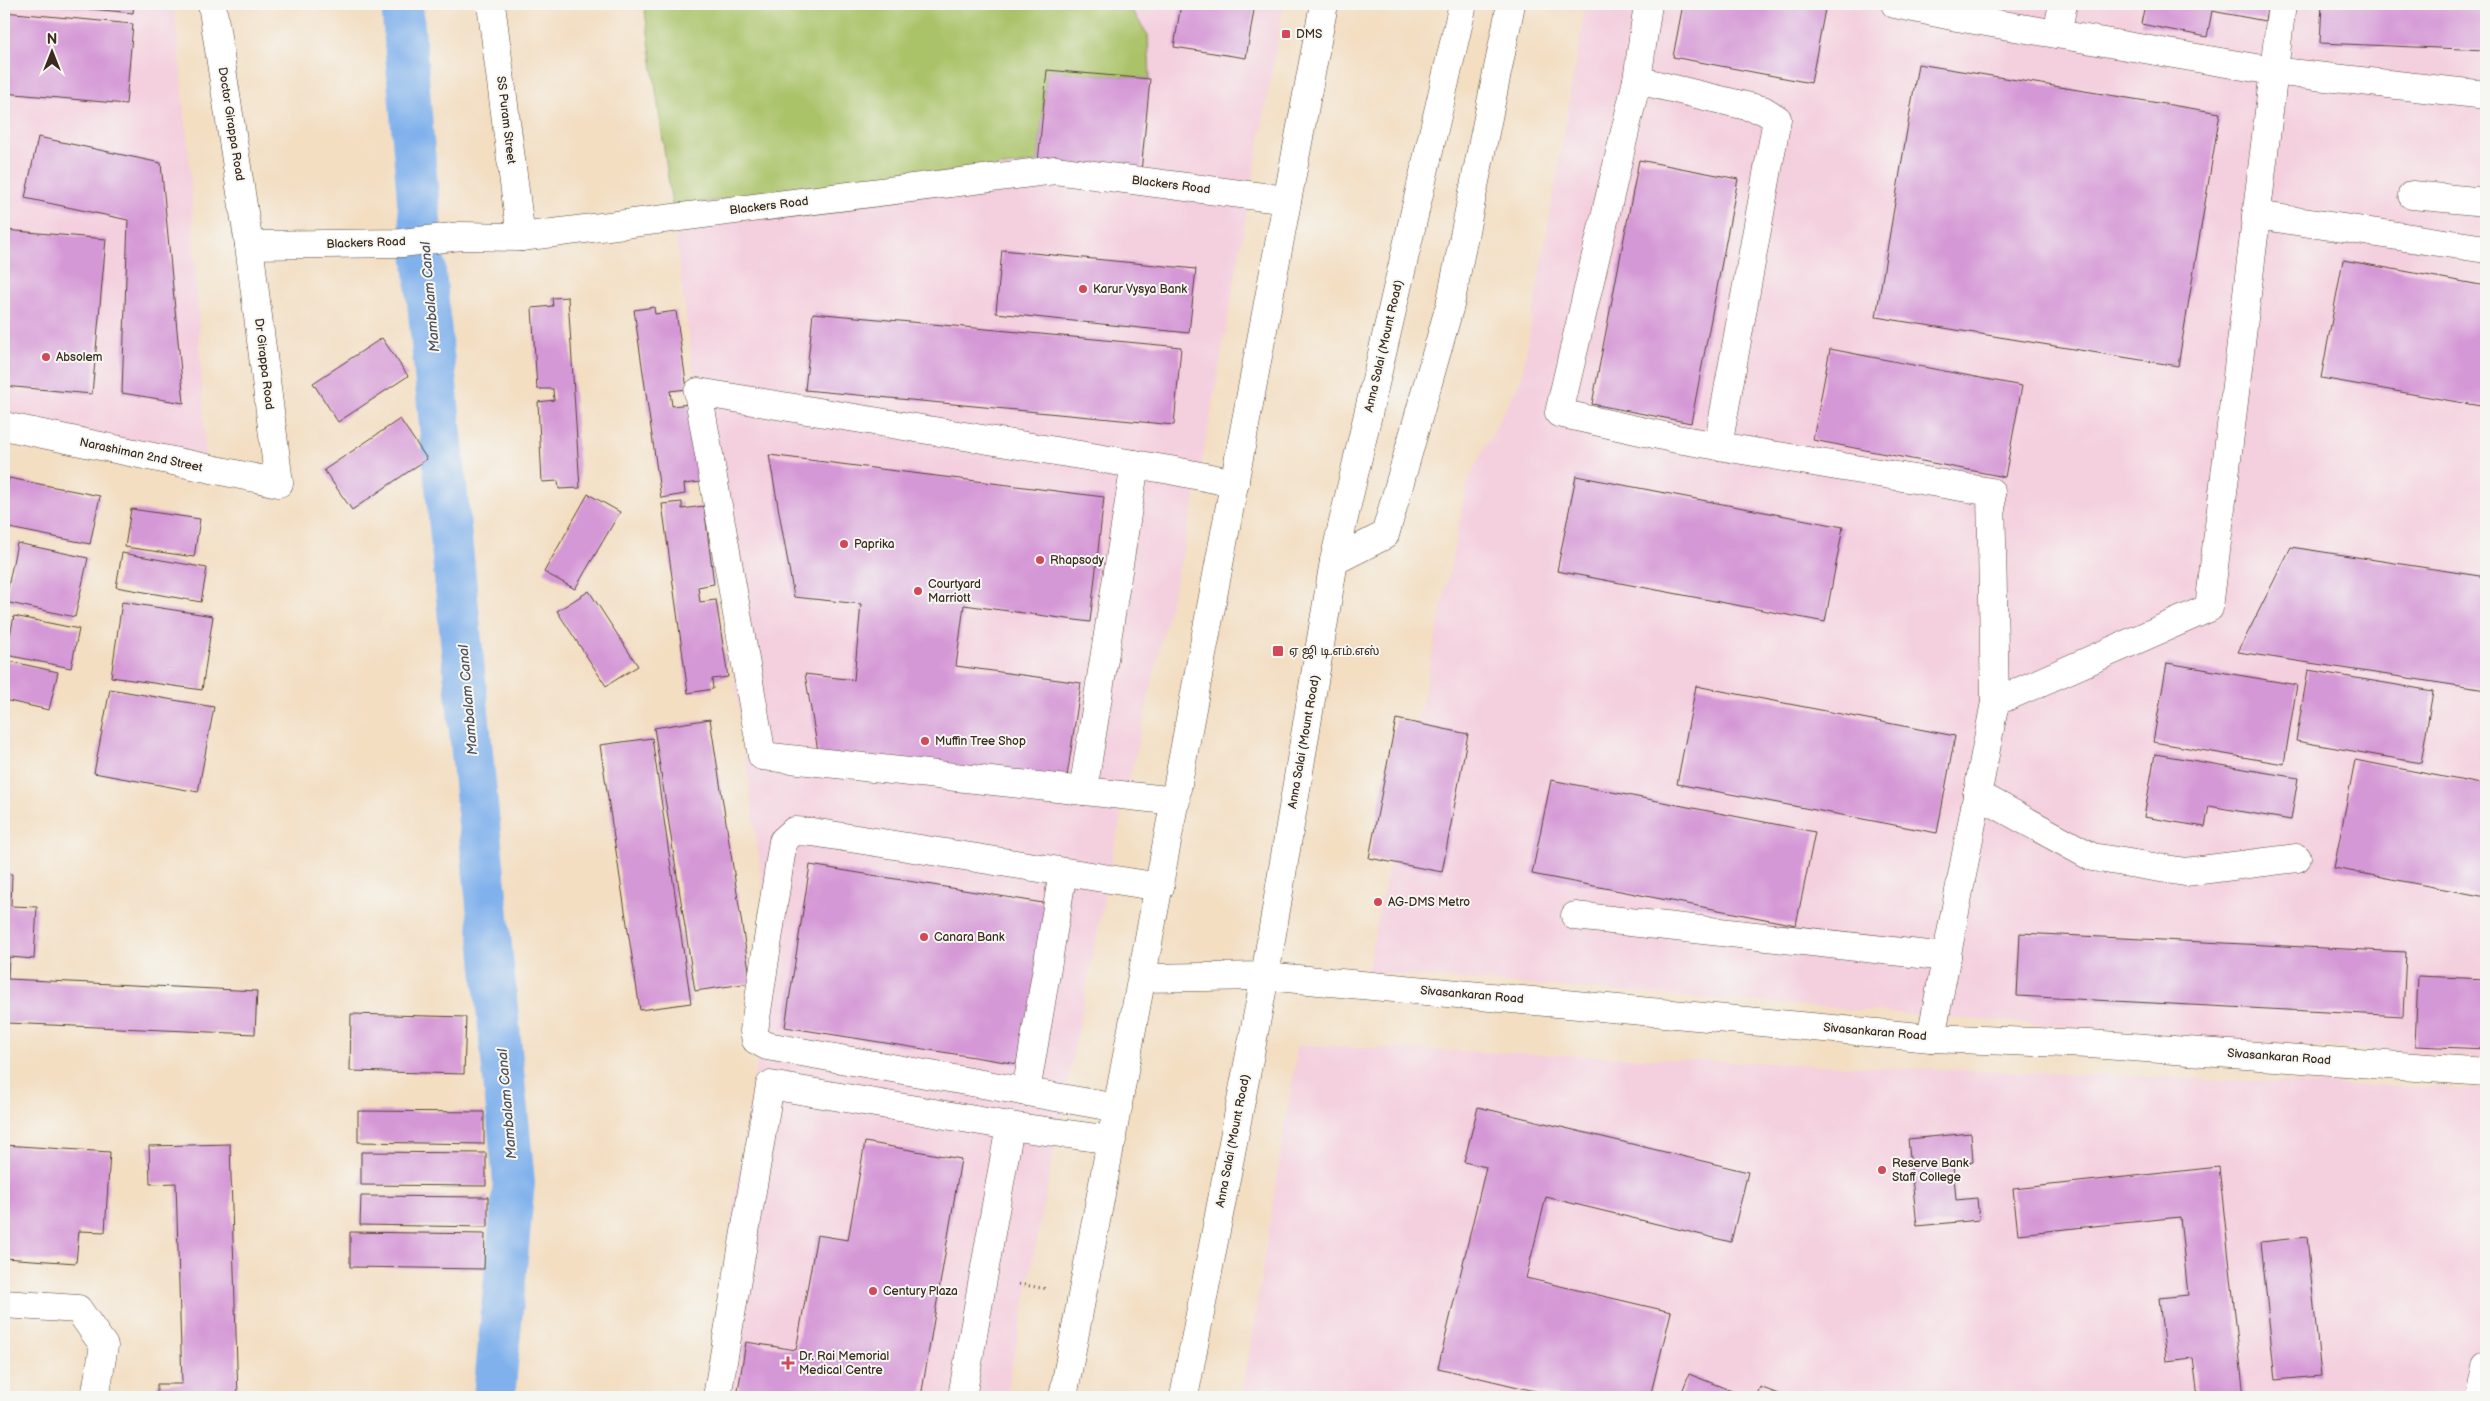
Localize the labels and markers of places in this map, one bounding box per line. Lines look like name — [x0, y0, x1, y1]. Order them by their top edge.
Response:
place label: DMS — [1296, 27, 1322, 42]
marker: DMS — [1280, 28, 1292, 40]
place label: Karur Vysya Bank — [1093, 282, 1187, 297]
marker: Karur Vysya Bank — [1077, 283, 1089, 295]
place label: Absolem — [56, 350, 103, 365]
marker: Absolem — [40, 351, 52, 363]
place label: Paprika — [854, 537, 895, 552]
marker: Paprika — [838, 538, 850, 550]
place label: Rhapsody — [1050, 553, 1105, 568]
marker: Rhapsody — [1034, 554, 1046, 566]
place label: Courtyard Marriott — [928, 577, 981, 606]
marker: Courtyard Marriott — [912, 585, 924, 597]
marker: ஏ ஜி டி.எம்.எஸ் — [1271, 644, 1285, 658]
place label: ஏ ஜி டி.எம்.எஸ் — [1289, 644, 1379, 659]
place label: Muffin Tree Shop — [935, 734, 1026, 749]
marker: Muffin Tree Shop — [919, 735, 931, 747]
place label: AG-DMS Metro — [1388, 895, 1470, 910]
marker: AG-DMS Metro — [1372, 896, 1384, 908]
place label: Canara Bank — [934, 930, 1005, 945]
marker: Canara Bank — [918, 931, 930, 943]
place label: Reserve Bank Staff College — [1892, 1156, 1969, 1185]
marker: Reserve Bank Staff College — [1876, 1164, 1888, 1176]
place label: Century Plaza — [883, 1284, 958, 1299]
marker: Century Plaza — [867, 1285, 879, 1297]
place label: Dr. Rai Memorial Medical Centre — [799, 1349, 889, 1378]
marker: Dr. Rai Memorial Medical Centre — [781, 1356, 795, 1370]

